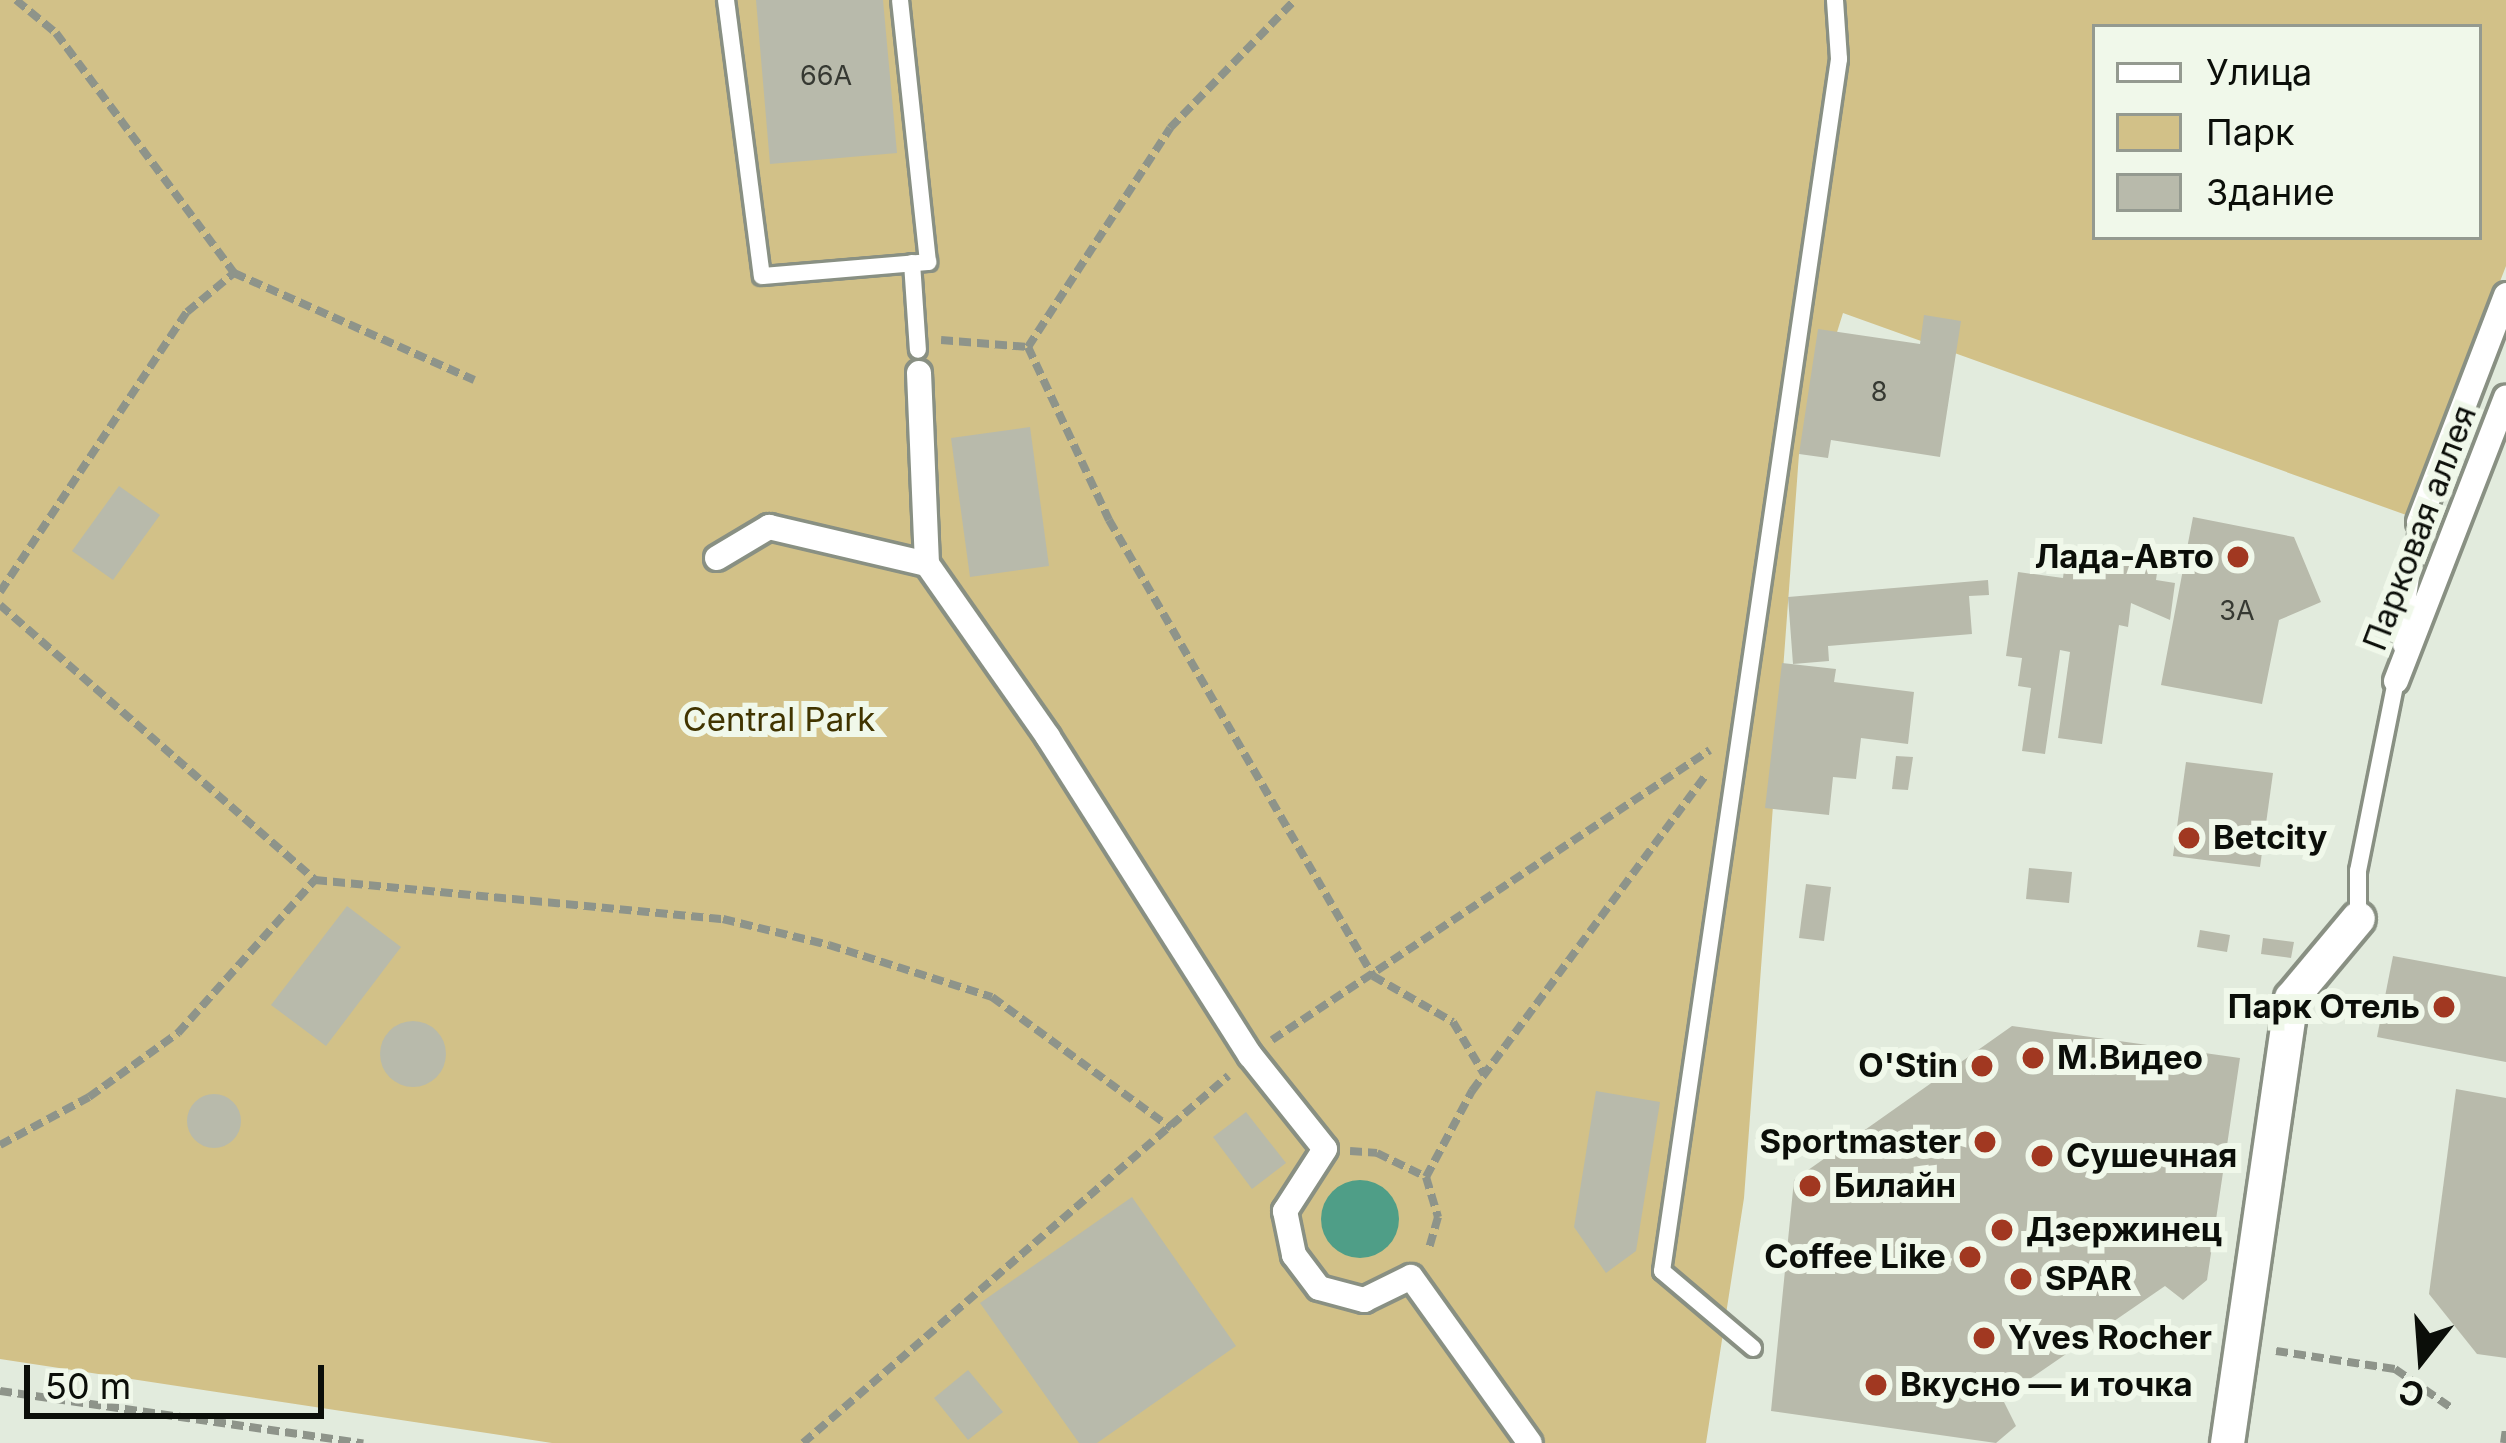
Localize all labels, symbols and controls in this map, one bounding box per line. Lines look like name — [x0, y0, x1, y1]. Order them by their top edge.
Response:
legend — [2092, 24, 2482, 240]
text: Улица — [2206, 50, 2312, 94]
house number: 66А — [800, 60, 852, 92]
text: Парк — [2206, 110, 2295, 154]
text: Здание — [2206, 170, 2335, 214]
house number: 8 — [1871, 376, 1887, 408]
street label: Парковая аллея — [2355, 400, 2485, 656]
place label: Лада-Авто — [2035, 537, 2214, 577]
marker: Лада-Авто — [2225, 544, 2251, 570]
house number: 3А — [2219, 595, 2255, 627]
park label: Central Park — [683, 700, 875, 740]
place label: Betcity — [2213, 818, 2327, 858]
marker: Betcity — [2176, 825, 2202, 851]
place label: Парк Отель — [2228, 987, 2420, 1027]
marker: Парк Отель — [2431, 994, 2457, 1020]
place label: М.Видео — [2057, 1038, 2203, 1078]
marker: М.Видео — [2020, 1045, 2046, 1071]
place label: O'Stin — [1858, 1046, 1958, 1086]
marker: O'Stin — [1969, 1053, 1995, 1079]
place label: Sportmaster — [1760, 1122, 1961, 1162]
marker: Sportmaster — [1972, 1129, 1998, 1155]
place label: Сушечная — [2066, 1136, 2237, 1176]
marker: Сушечная — [2029, 1143, 2055, 1169]
place label: Билайн — [1834, 1166, 1956, 1206]
marker: Билайн — [1797, 1173, 1823, 1199]
place label: Дзержинец — [2026, 1210, 2222, 1250]
marker: Дзержинец — [1989, 1217, 2015, 1243]
place label: Coffee Like — [1764, 1237, 1946, 1277]
marker: Coffee Like — [1957, 1244, 1983, 1270]
place label: SPAR — [2045, 1259, 2132, 1299]
marker: SPAR — [2008, 1266, 2034, 1292]
north arrow — [2362, 1299, 2482, 1419]
place label: Yves Rocher — [2008, 1318, 2212, 1358]
marker: Yves Rocher — [1971, 1325, 1997, 1351]
scale bar — [30, 1341, 330, 1415]
text: 50 m — [45, 1364, 131, 1408]
place label: Вкусно — и точка — [1900, 1365, 2193, 1405]
text: С — [2394, 1371, 2429, 1416]
marker: Вкусно — и точка — [1863, 1372, 1889, 1398]

